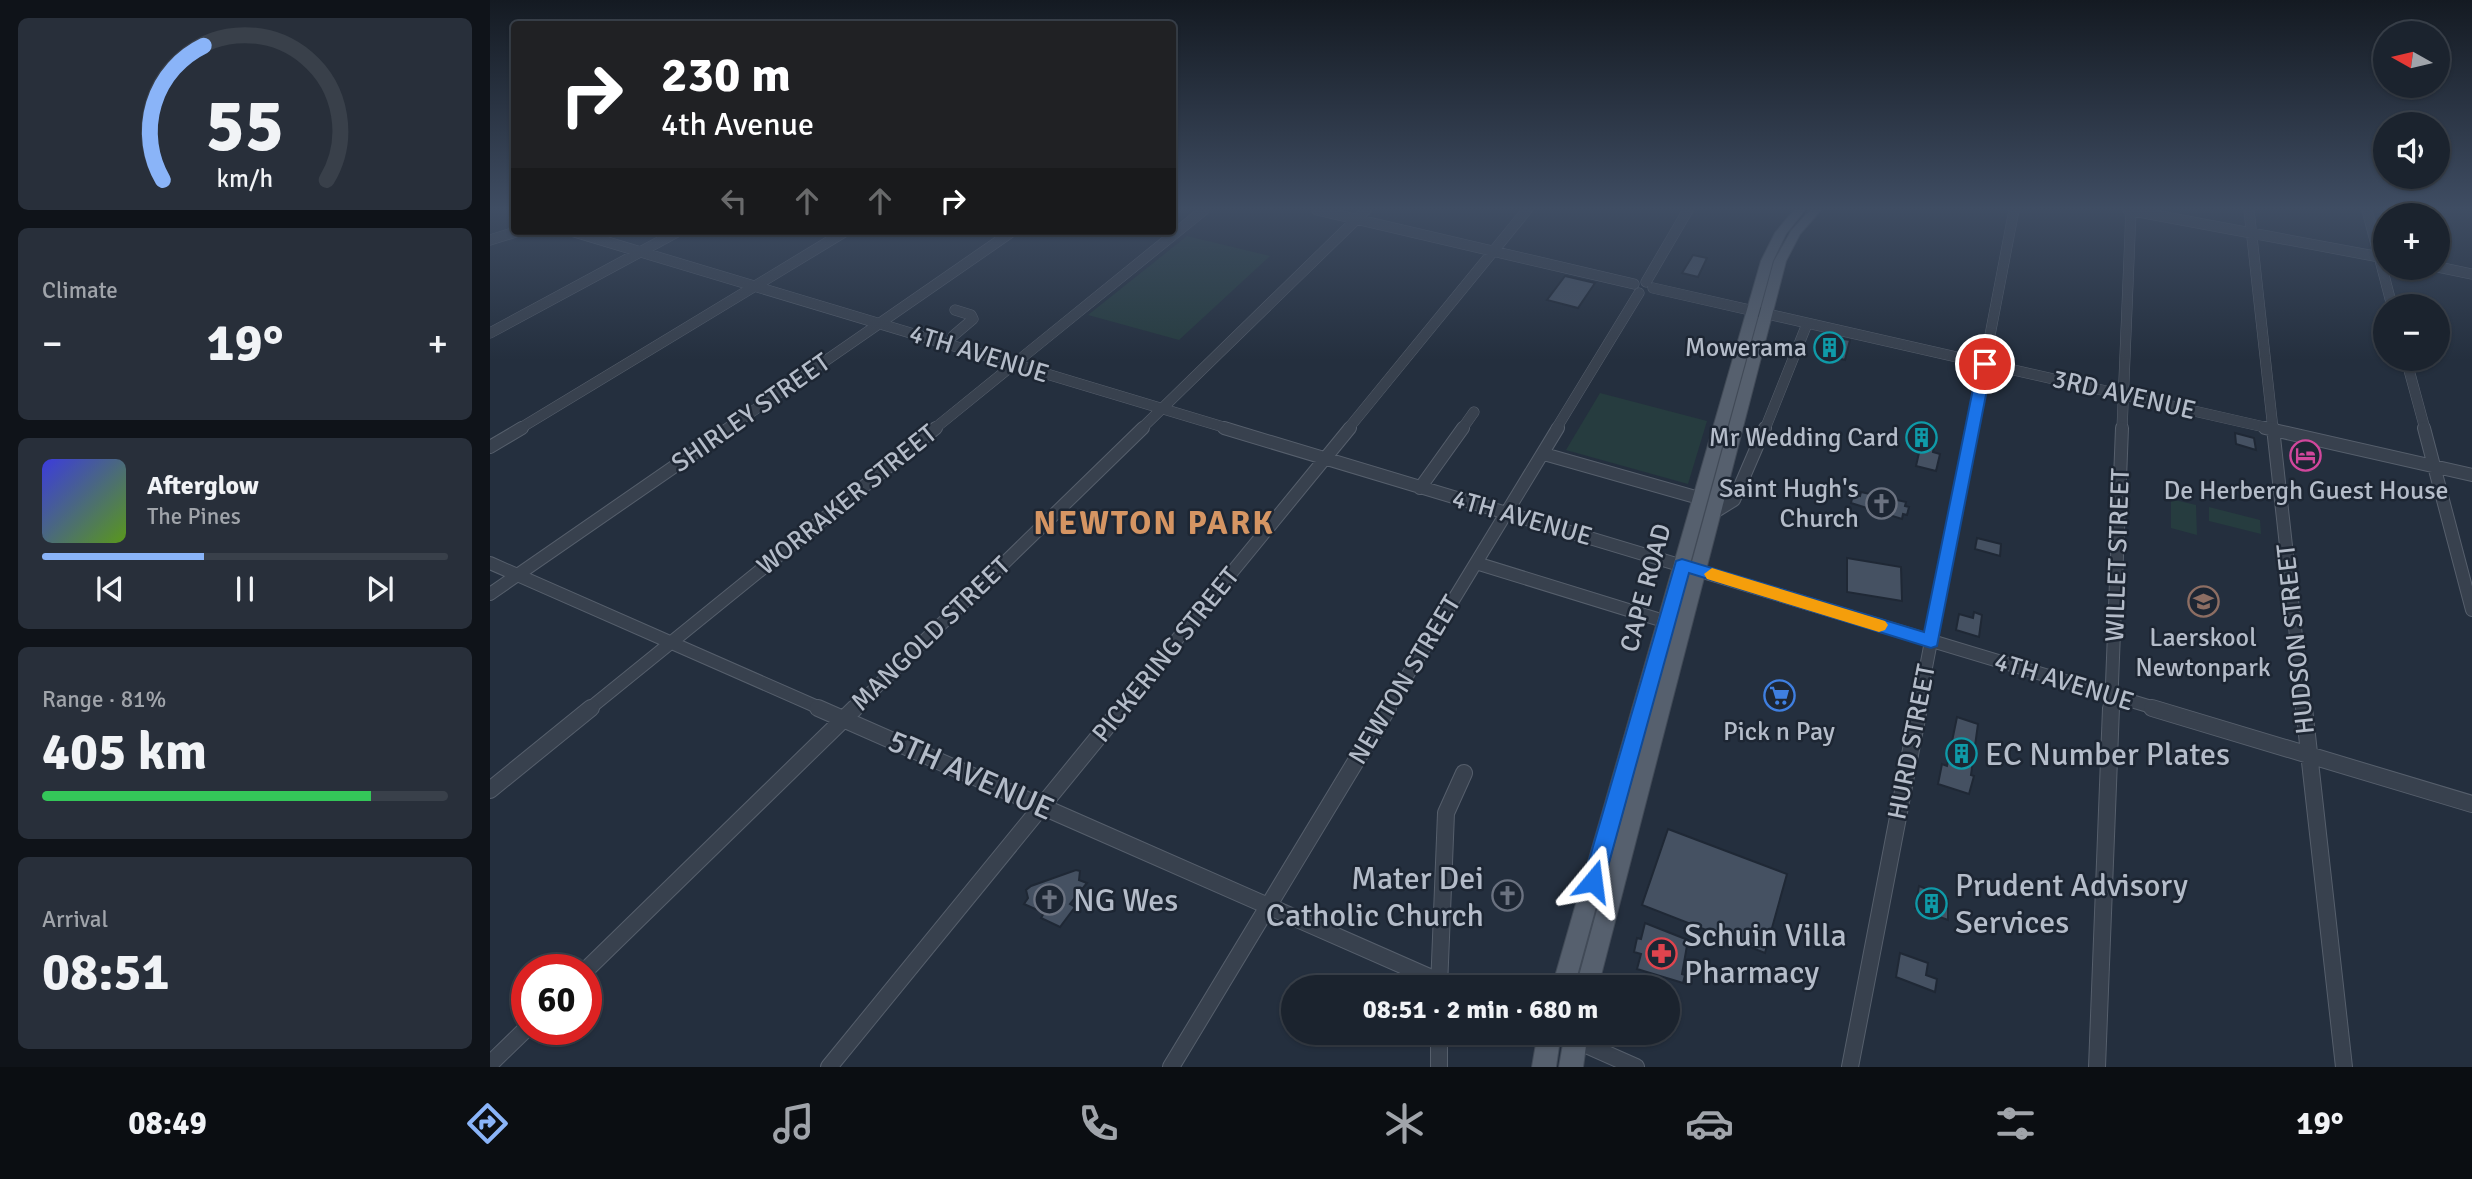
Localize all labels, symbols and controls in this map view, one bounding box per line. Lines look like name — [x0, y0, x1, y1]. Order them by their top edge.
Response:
north arrow — [2373, 21, 2450, 98]
map controls — [2373, 21, 2450, 371]
text: 230 m — [661, 45, 791, 105]
icon: right — [546, 49, 637, 140]
text: 55 — [206, 82, 284, 171]
text: 4th Avenue — [661, 105, 814, 144]
button: sound — [2373, 112, 2450, 189]
text: km/h — [217, 163, 273, 194]
icon: left — [715, 182, 753, 220]
icon: ahead — [788, 182, 826, 220]
icon: ahead — [861, 182, 899, 220]
icon: right — [934, 182, 972, 220]
button: + — [2373, 203, 2450, 280]
text: Climate — [42, 276, 118, 305]
button: − — [2373, 294, 2450, 371]
text: 19° — [207, 311, 283, 375]
street label: 4TH AVENUE — [905, 318, 1053, 390]
text: − — [42, 320, 63, 367]
text: + — [427, 320, 448, 367]
building icon: Mowerama — [1813, 331, 1847, 365]
place label: Mowerama — [1685, 332, 1807, 364]
pin — [1955, 334, 2015, 394]
icon: arrive — [1966, 345, 2004, 383]
street label: SHIRLEY STREET — [665, 346, 837, 480]
street label: 3RD AVENUE — [2049, 363, 2199, 427]
street label: WORRAKER STREET — [751, 418, 944, 582]
building icon: Mr Wedding Card — [1905, 421, 1939, 455]
place label: Mr Wedding Card — [1709, 422, 1899, 454]
hotel icon: De Herbergh Guest House — [2289, 439, 2323, 473]
street label: WILLET STREET — [2099, 467, 2137, 642]
text: Afterglow — [147, 470, 259, 502]
place label: Saint Hugh's Church — [1719, 473, 1859, 535]
place label: De Herbergh Guest House — [2163, 475, 2449, 507]
street label: 4TH AVENUE — [1448, 483, 1596, 553]
church icon: Saint Hugh's Church — [1865, 487, 1899, 521]
text: The Pines — [147, 502, 241, 531]
district label: NEWTON PARK — [1033, 503, 1275, 544]
street label: CAPE ROAD — [1614, 520, 1678, 656]
street label: HUDSON STREET — [2270, 542, 2322, 736]
street label: MANGOLD STREET — [845, 550, 1017, 718]
street label: PICKERING STREET — [1086, 561, 1247, 749]
icon: previous — [91, 570, 129, 608]
icon: pause — [226, 570, 264, 608]
icon: next — [361, 570, 399, 608]
school or university icon: Laerskool Newtonpark — [2186, 585, 2220, 619]
street label: NEWTON STREET — [1342, 590, 1468, 770]
place label: Laerskool Newtonpark — [2135, 622, 2271, 684]
street label: 4TH AVENUE — [1990, 646, 2138, 718]
street label: HURD STREET — [1881, 661, 1943, 822]
supermarket icon: Pick n Pay — [1762, 679, 1796, 713]
text: Range · 81% — [42, 685, 166, 714]
place label: Pick n Pay — [1723, 716, 1835, 748]
text: 405 km — [42, 720, 207, 784]
street label: 5TH AVENUE — [882, 721, 1060, 829]
place label: EC Number Plates — [1985, 735, 2230, 774]
building icon: EC Number Plates — [1945, 737, 1979, 771]
position arrow — [1556, 844, 1630, 918]
place label: Mater Dei Catholic Church — [1266, 859, 1484, 935]
place label: Prudent Advisory Services — [1955, 866, 2188, 942]
church icon: Mater Dei Catholic Church — [1490, 879, 1524, 913]
place label: NG Wes — [1073, 881, 1178, 920]
church icon: NG Wes — [1033, 883, 1067, 917]
building icon: Prudent Advisory Services — [1915, 886, 1949, 920]
text: Arrival — [42, 905, 108, 934]
place label: Schuin Villa Pharmacy — [1684, 916, 1847, 992]
pharmacy icon: Schuin Villa Pharmacy — [1644, 936, 1678, 970]
text: 08:51 — [42, 940, 170, 1004]
speed limit sign: 60 — [511, 954, 602, 1045]
text: 08:51 · 2 min · 680 m — [1363, 994, 1598, 1026]
icon: directions — [463, 1099, 512, 1148]
icon: music — [769, 1099, 818, 1148]
icon: phone — [1074, 1099, 1123, 1148]
icon: climate — [1380, 1099, 1429, 1148]
icon: car — [1685, 1099, 1734, 1148]
icon: filters — [1991, 1099, 2040, 1148]
text: 08:49 — [128, 1104, 207, 1143]
text: 19° — [2296, 1104, 2344, 1143]

